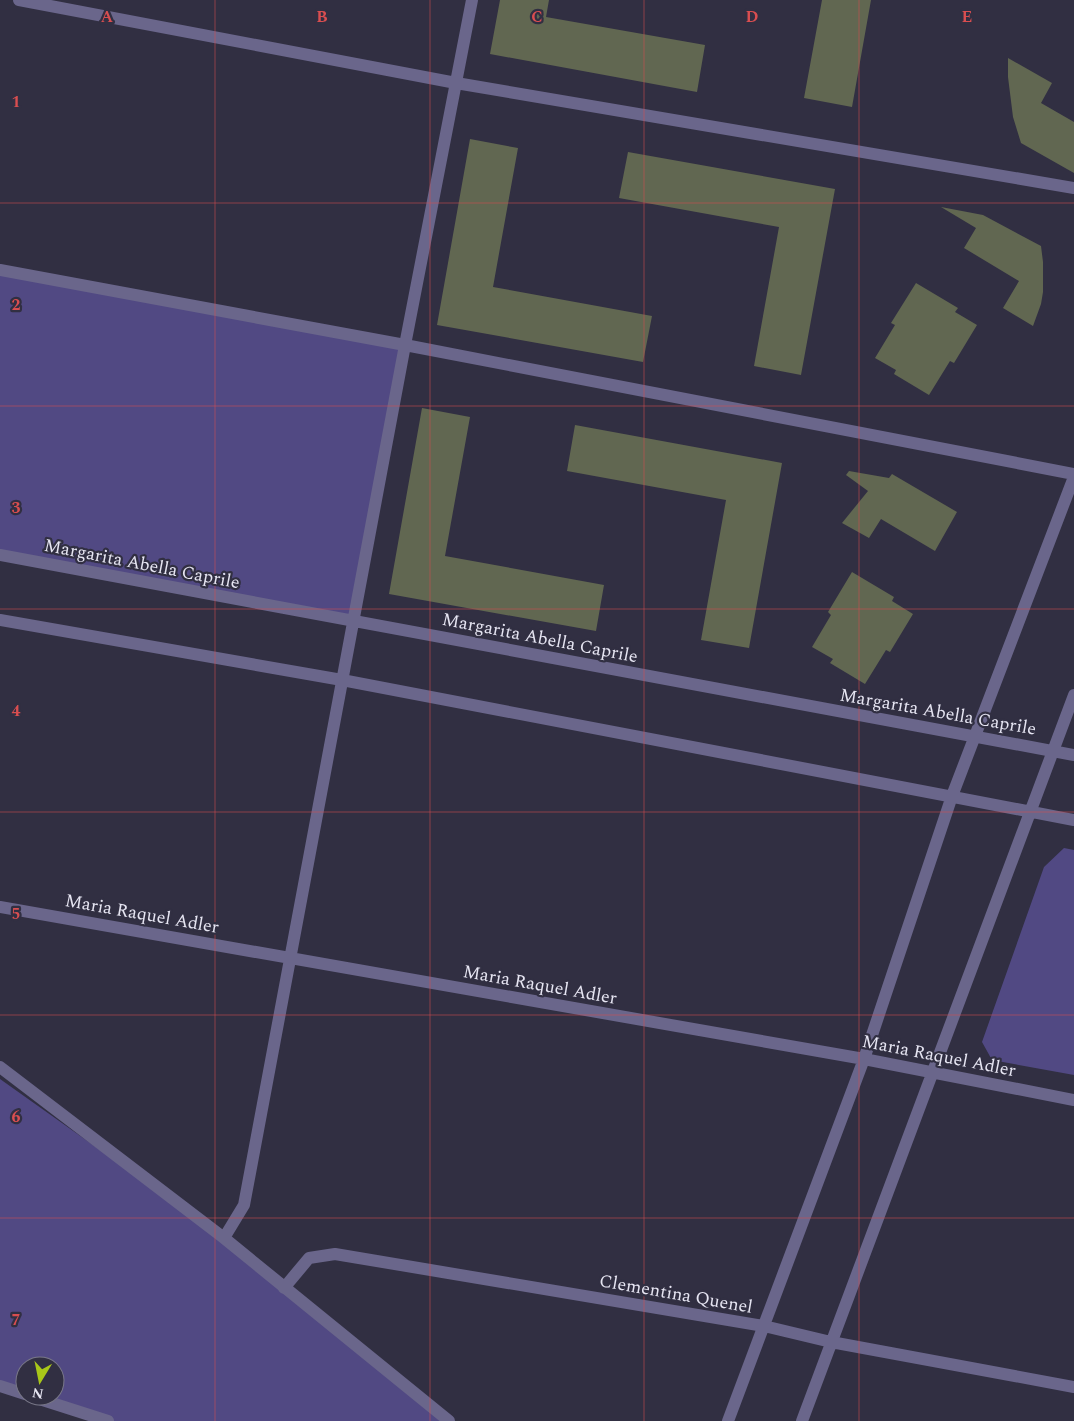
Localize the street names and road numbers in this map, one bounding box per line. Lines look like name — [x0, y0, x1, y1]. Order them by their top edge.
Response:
street label: Margarita Abella Caprile — [42, 532, 242, 596]
street label: Margarita Abella Caprile — [440, 606, 640, 670]
street label: Margarita Abella Caprile — [838, 681, 1038, 743]
street label: Maria Raquel Adler — [63, 887, 221, 941]
street label: Maria Raquel Adler — [461, 958, 619, 1012]
street label: Maria Raquel Adler — [860, 1028, 1018, 1084]
street label: Clementina Quenel — [597, 1267, 755, 1321]

